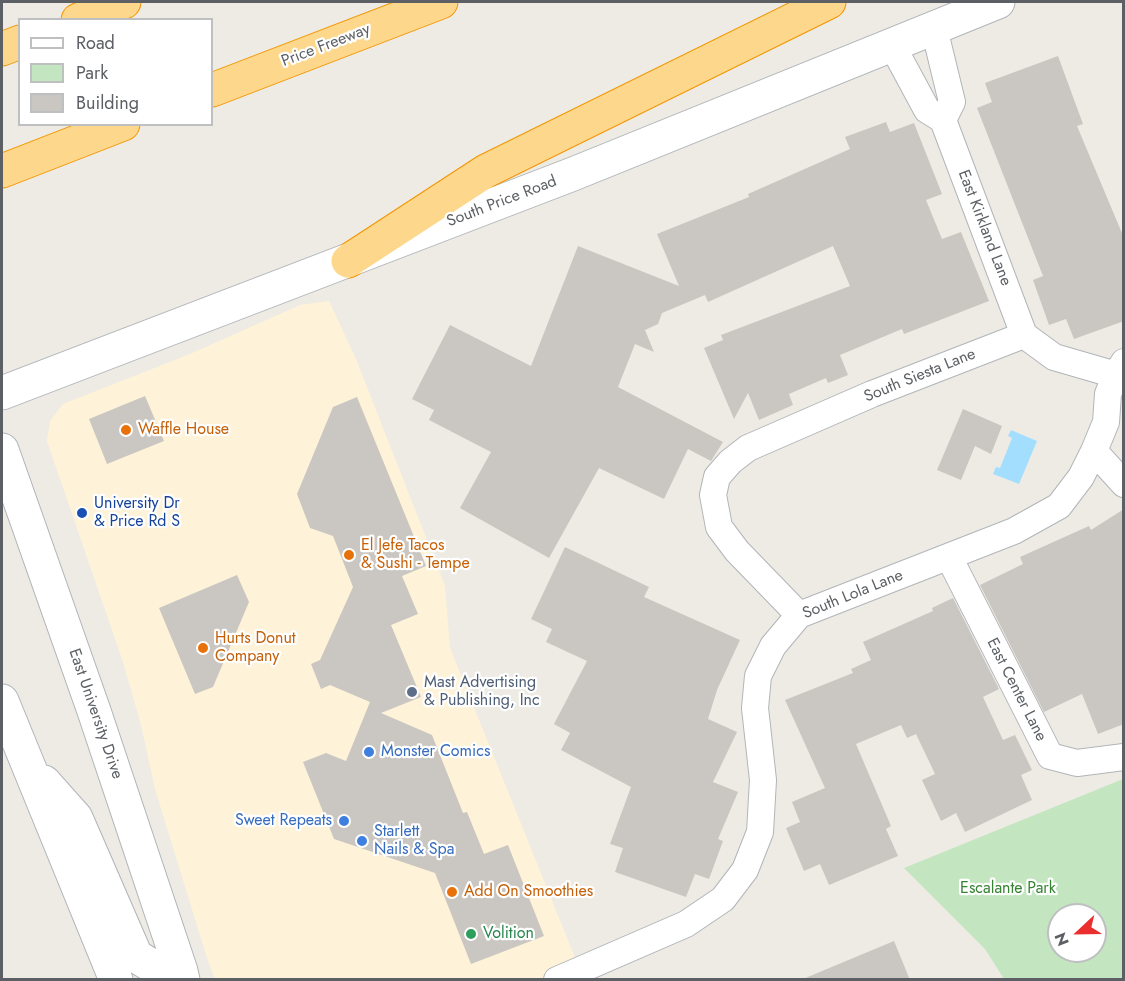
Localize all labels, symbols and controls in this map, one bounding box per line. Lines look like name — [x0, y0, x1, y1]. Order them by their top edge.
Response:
legend — [18, 18, 213, 126]
street label: Price Freeway — [279, 20, 373, 72]
text: Road — [76, 30, 115, 56]
text: Park — [76, 60, 108, 86]
text: Building — [76, 90, 139, 116]
street label: East Kirkland Lane — [953, 167, 1015, 289]
street label: South Price Road — [444, 172, 560, 232]
street label: South Siesta Lane — [861, 345, 979, 407]
place label: Waffle House — [138, 420, 229, 440]
marker: Waffle House — [119, 423, 133, 437]
place label: University Dr & Price Rd S — [94, 494, 180, 532]
marker: University Dr & Price Rd S — [75, 506, 89, 520]
place label: El Jefe Tacos & Sushi - Tempe — [361, 536, 470, 574]
marker: El Jefe Tacos & Sushi - Tempe — [342, 548, 356, 562]
street label: South Lola Lane — [800, 566, 906, 624]
place label: Hurts Donut Company — [215, 629, 296, 667]
street label: East Center Lane — [982, 635, 1050, 745]
marker: Hurts Donut Company — [196, 641, 210, 655]
street label: East University Drive — [64, 646, 126, 782]
place label: Mast Advertising & Publishing, Inc — [424, 673, 540, 711]
marker: Mast Advertising & Publishing, Inc — [405, 685, 419, 699]
place label: Monster Comics — [381, 742, 490, 762]
marker: Monster Comics — [362, 745, 376, 759]
place label: Sweet Repeats — [235, 811, 332, 831]
marker: Sweet Repeats — [337, 814, 351, 828]
place label: Starlett Nails & Spa — [374, 822, 454, 860]
marker: Starlett Nails & Spa — [355, 834, 369, 848]
park label: Escalante Park — [960, 879, 1056, 899]
place label: Add On Smoothies — [464, 882, 593, 902]
marker: Add On Smoothies — [445, 885, 459, 899]
north arrow — [1047, 903, 1107, 963]
place label: Volition — [483, 924, 534, 944]
marker: Volition — [464, 927, 478, 941]
text: N — [1049, 929, 1075, 949]

